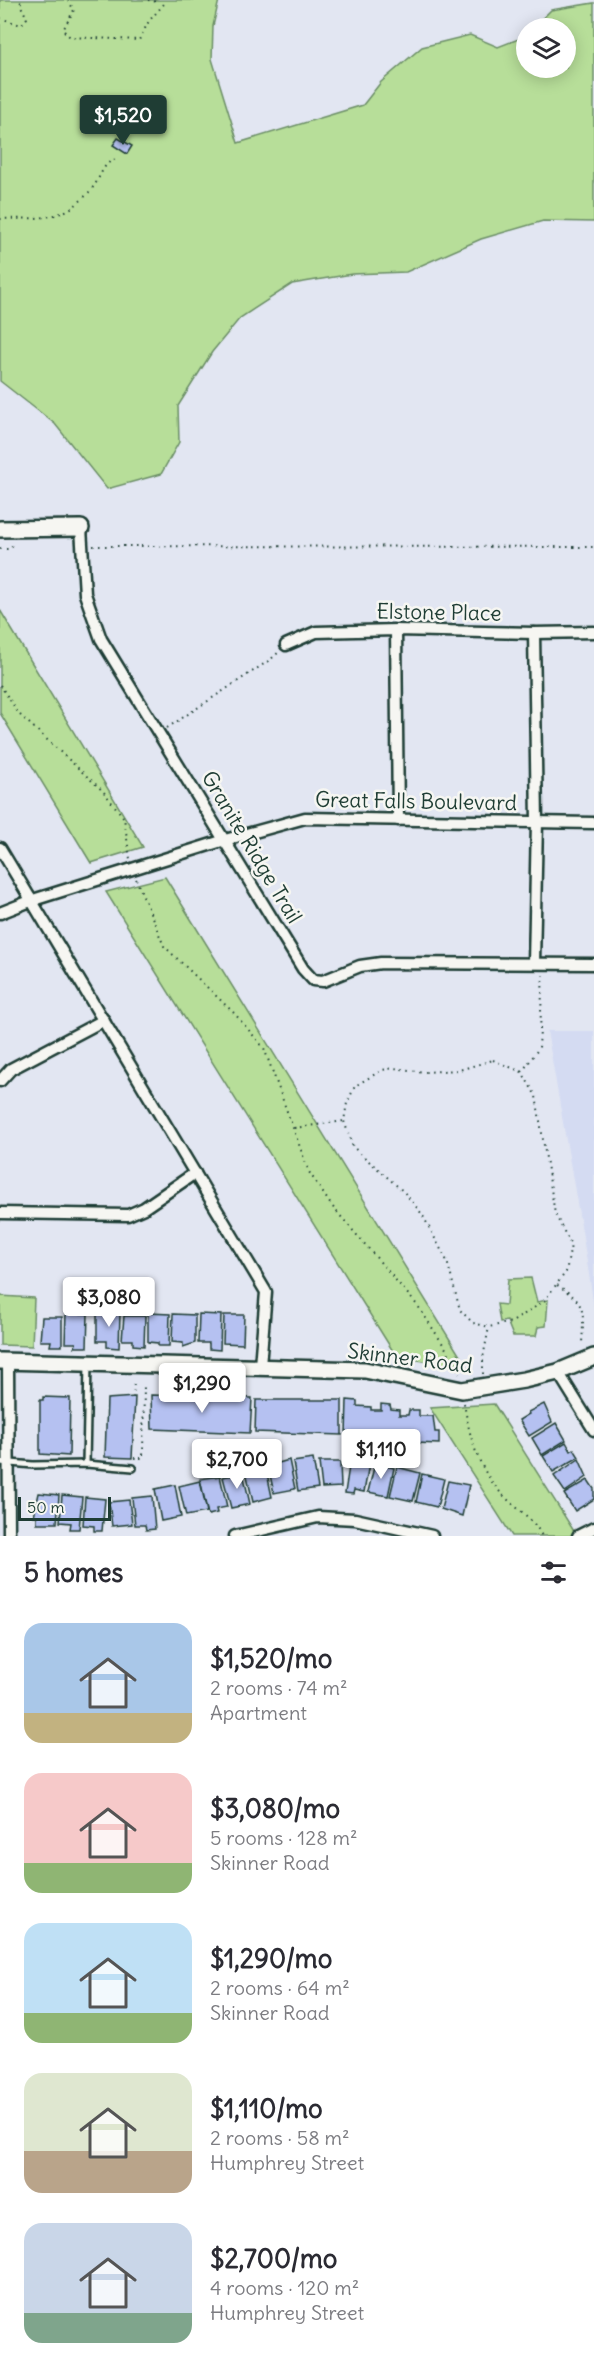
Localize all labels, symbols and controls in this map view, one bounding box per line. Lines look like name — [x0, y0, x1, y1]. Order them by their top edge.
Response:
map controls — [516, 18, 576, 78]
button: layers — [516, 18, 576, 78]
pin: $1,520 — [74, 95, 172, 146]
text: $1,520 — [94, 102, 152, 127]
street label: Elstone Place — [376, 597, 502, 627]
street label: Granite Ridge Trail — [196, 766, 308, 928]
street label: Great Falls Boulevard — [315, 786, 517, 816]
pin: $3,080 — [60, 1277, 158, 1328]
text: $3,080 — [77, 1284, 141, 1309]
street label: Skinner Road — [346, 1337, 474, 1379]
pin: $1,290 — [153, 1363, 251, 1414]
text: $1,290 — [173, 1370, 231, 1395]
pin: $1,110 — [332, 1429, 430, 1480]
text: $1,110 — [355, 1436, 407, 1461]
pin: $2,700 — [188, 1439, 286, 1490]
text: $2,700 — [206, 1446, 268, 1471]
scale bar — [18, 1494, 111, 1522]
text: 50 m — [27, 1497, 65, 1517]
text: 5 homes — [24, 1556, 123, 1589]
icon: filters — [537, 1556, 570, 1589]
text: $1,520/mo — [210, 1642, 332, 1675]
icon: home — [72, 1647, 144, 1719]
text: 2 rooms · 74 m² — [210, 1675, 347, 1700]
text: Apartment — [210, 1700, 307, 1725]
text: $3,080/mo — [210, 1792, 340, 1825]
icon: home — [72, 1797, 144, 1869]
text: 5 rooms · 128 m² — [210, 1825, 358, 1850]
text: Skinner Road — [210, 1850, 330, 1875]
text: $1,290/mo — [210, 1942, 332, 1975]
icon: home — [72, 1947, 144, 2019]
text: 2 rooms · 64 m² — [210, 1975, 350, 2000]
text: Skinner Road — [210, 2000, 330, 2025]
text: $1,110/mo — [210, 2092, 323, 2125]
icon: home — [72, 2097, 144, 2169]
text: 2 rooms · 58 m² — [210, 2125, 350, 2150]
text: Humphrey Street — [210, 2150, 364, 2175]
text: $2,700/mo — [210, 2242, 337, 2275]
icon: home — [72, 2247, 144, 2319]
text: 4 rooms · 120 m² — [210, 2275, 359, 2300]
text: Humphrey Street — [210, 2300, 364, 2325]

